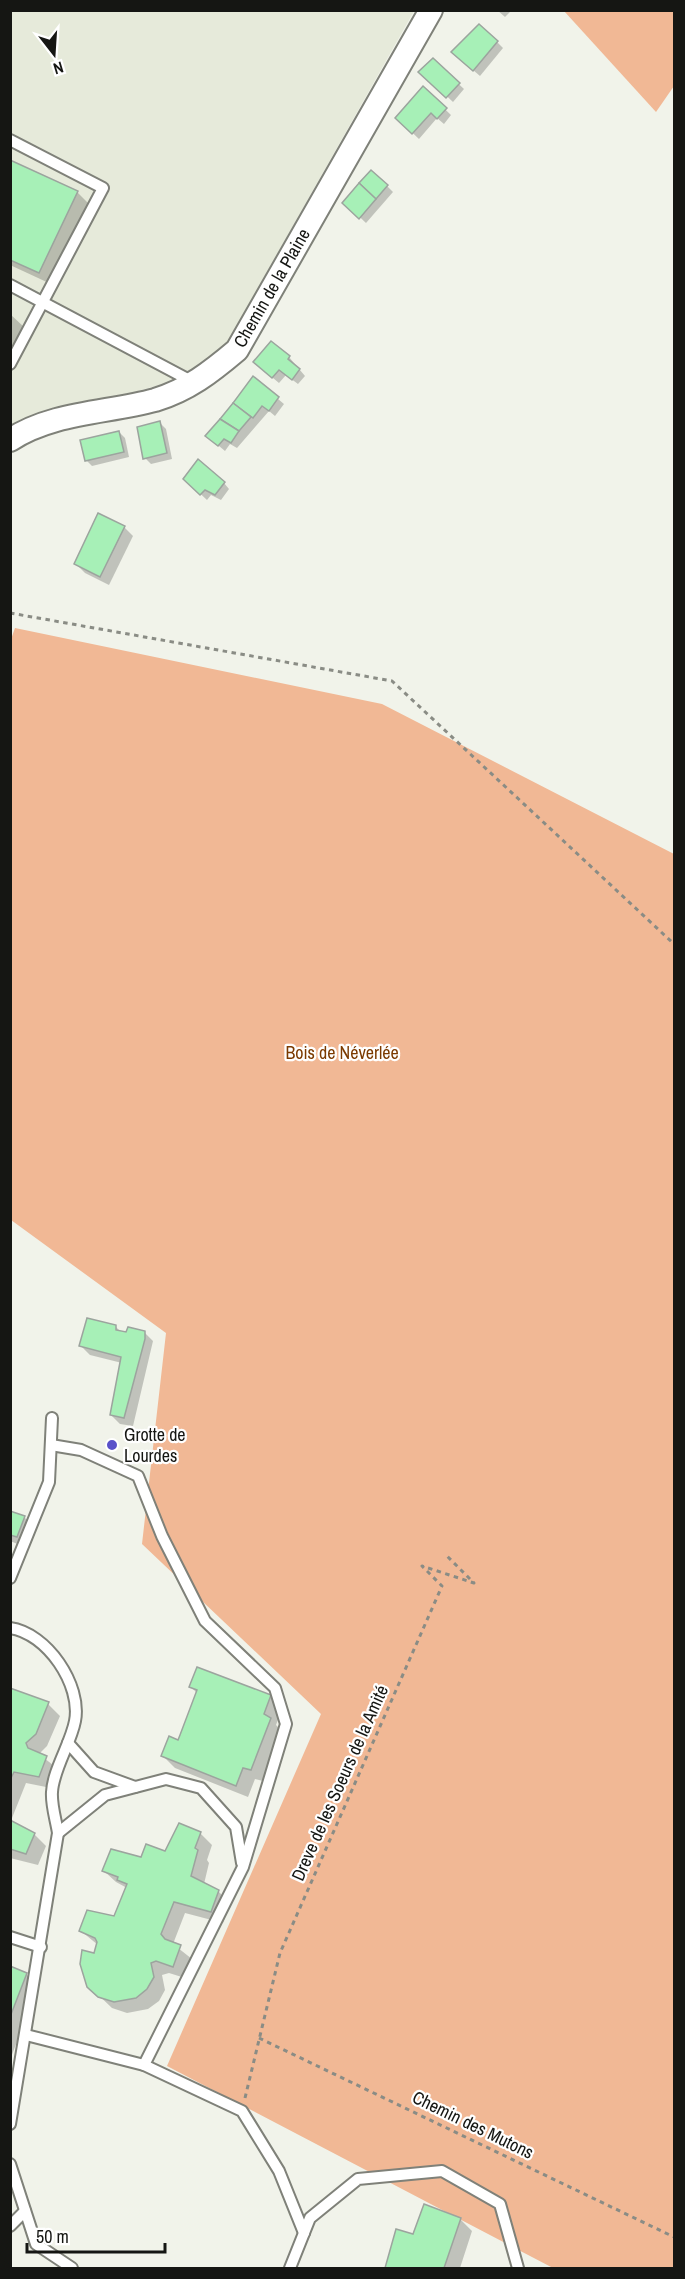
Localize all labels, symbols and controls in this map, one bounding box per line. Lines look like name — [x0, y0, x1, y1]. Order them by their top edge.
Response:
north arrow — [24, 24, 84, 84]
text: N — [51, 56, 66, 80]
street label: Chemin de la Plaine — [227, 224, 316, 352]
park label: Bois de Néverlée — [285, 1040, 399, 1065]
place label: Grotte de Lourdes — [124, 1422, 186, 1468]
marker: Grotte de Lourdes — [105, 1438, 119, 1452]
street label: Dreve de les Soeurs de la Amité — [285, 1681, 394, 1885]
street label: Chemin des Mutons — [408, 2084, 538, 2165]
scale bar — [27, 2216, 165, 2254]
text: 50 m — [36, 2224, 69, 2249]

